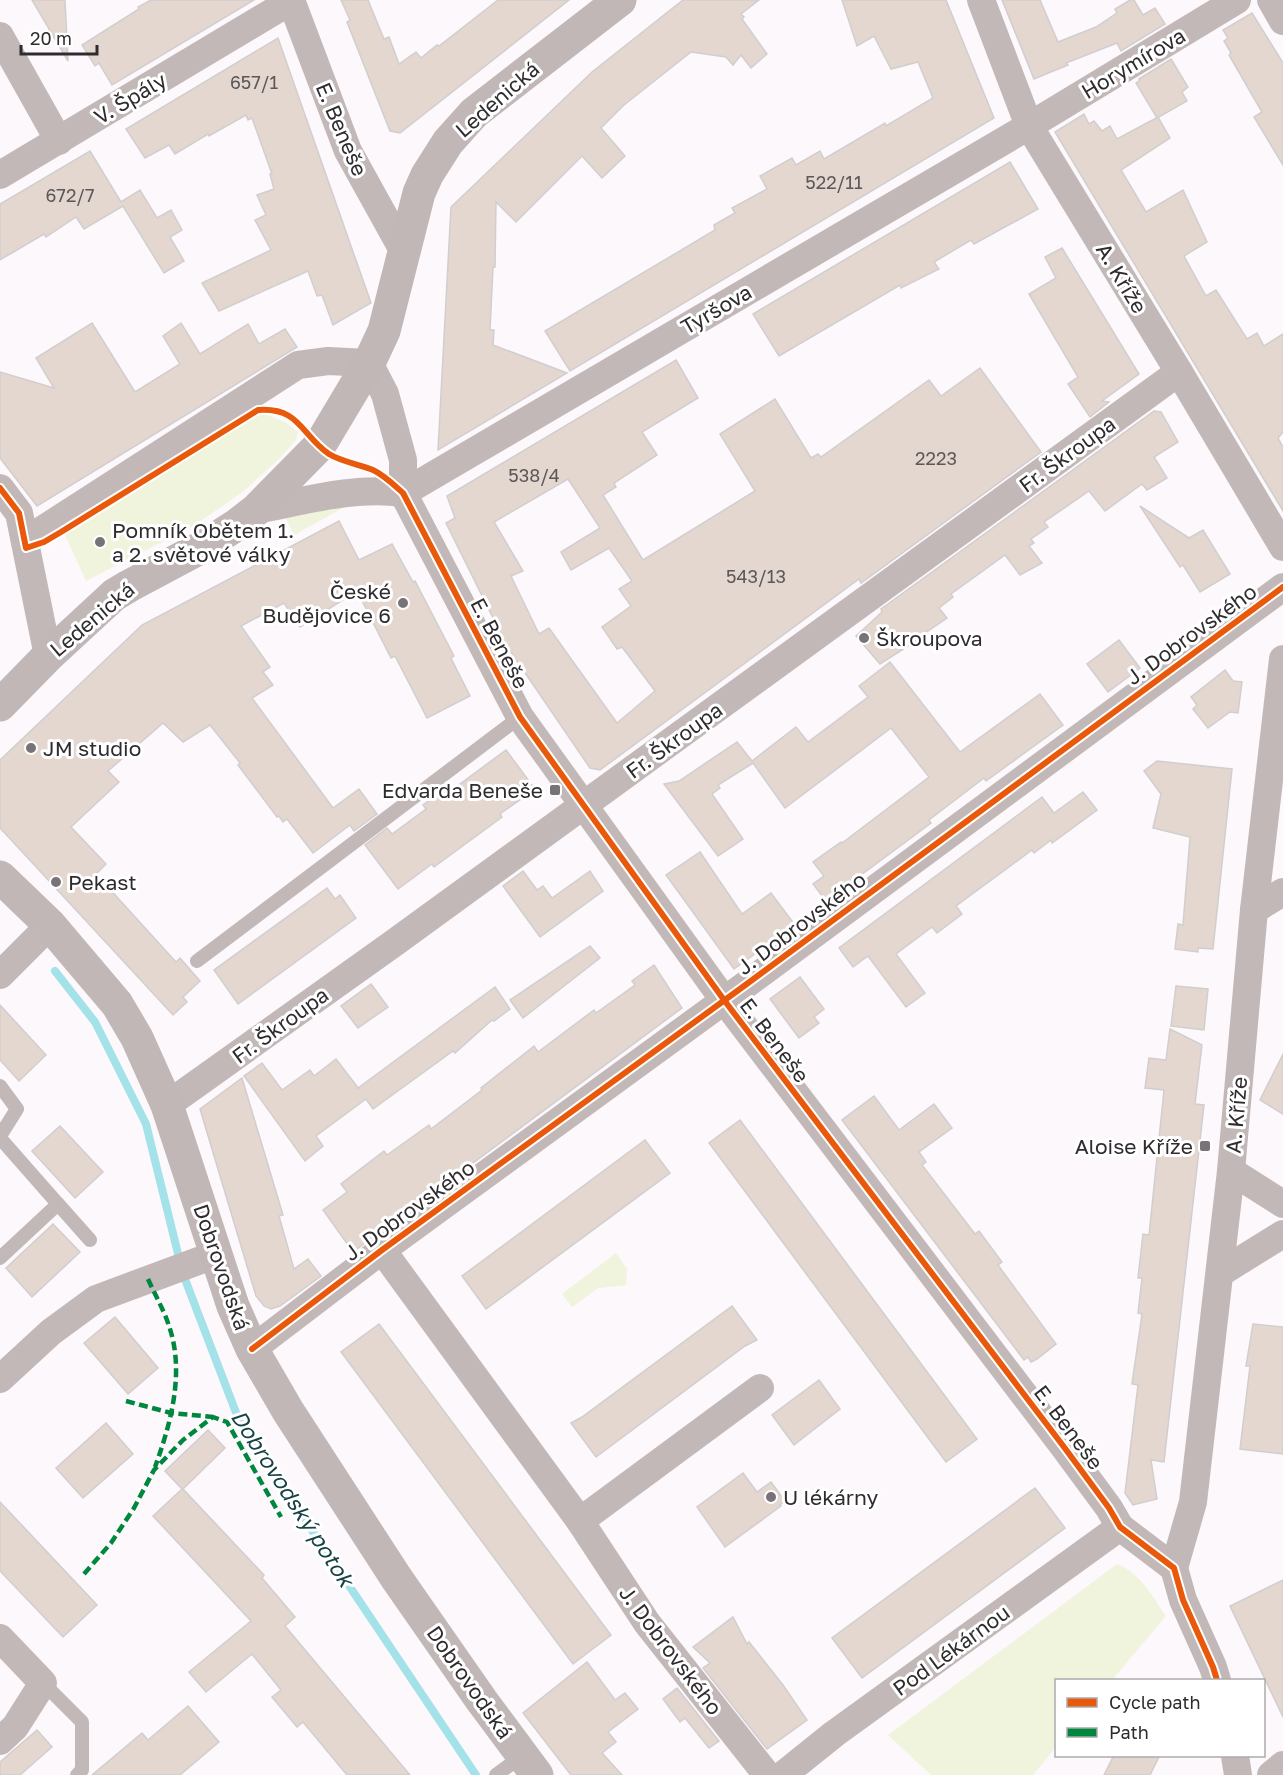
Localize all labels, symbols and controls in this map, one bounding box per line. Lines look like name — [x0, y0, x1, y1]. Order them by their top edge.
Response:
scale bar — [21, 18, 98, 56]
street label: Horymírova — [1076, 22, 1190, 104]
text: 20 m — [30, 27, 72, 49]
street label: Ledenická — [450, 56, 544, 142]
street label: V. Špály — [89, 66, 171, 130]
house number: 657/1 — [230, 71, 278, 93]
street label: E. Beneše — [311, 78, 373, 180]
house number: 522/11 — [805, 171, 863, 193]
house number: 672/7 — [45, 184, 95, 206]
street label: A. Kříže — [1091, 238, 1153, 318]
street label: Tyršova — [676, 278, 756, 340]
street label: Fr. Škroupa — [1014, 410, 1120, 498]
house number: 2223 — [915, 447, 957, 469]
house number: 538/4 — [508, 464, 560, 486]
place label: Pomník Obětem 1. a 2. světové války — [112, 517, 294, 567]
marker: Pomník Obětem 1. a 2. světové války — [93, 535, 107, 549]
house number: 543/13 — [726, 565, 786, 587]
street label: Ledenická — [44, 576, 140, 662]
place label: České Budějovice 6 — [262, 578, 391, 628]
street label: J. Dobrovského — [1121, 578, 1261, 690]
street label: E. Beneše — [465, 593, 535, 693]
marker: České Budějovice 6 — [396, 596, 410, 610]
place label: Škroupova — [876, 625, 983, 651]
marker: Škroupova — [857, 631, 871, 645]
street label: Fr. Škroupa — [621, 696, 727, 784]
place label: JM studio — [43, 735, 141, 761]
marker: JM studio — [24, 741, 38, 755]
place label: Edvarda Beneše — [382, 777, 543, 803]
marker: Edvarda Beneše — [548, 783, 562, 797]
street label: J. Dobrovského — [731, 866, 871, 980]
place label: Pekast — [68, 869, 137, 895]
marker: Pekast — [49, 875, 63, 889]
street label: Fr. Škroupa — [227, 981, 333, 1069]
street label: E. Beneše — [735, 993, 815, 1087]
street label: A. Kříže — [1220, 1075, 1252, 1155]
place label: Aloise Kříže — [1075, 1133, 1193, 1159]
marker: Aloise Kříže — [1198, 1139, 1212, 1153]
street label: J. Dobrovského — [339, 1154, 479, 1266]
street label: Dobrovodská — [188, 1200, 256, 1334]
street label: E. Beneše — [1029, 1380, 1109, 1474]
water label: Dobrovodský potok — [226, 1405, 362, 1594]
place label: U lékárny — [783, 1484, 878, 1510]
marker: U lékárny — [764, 1490, 778, 1504]
street label: J. Dobrovského — [614, 1580, 728, 1720]
street label: Pod Lékárnou — [887, 1599, 1015, 1701]
street label: Dobrovodská — [422, 1621, 518, 1743]
legend — [1055, 1679, 1265, 1757]
text: Cycle path — [1109, 1691, 1201, 1713]
text: Path — [1109, 1721, 1149, 1743]

